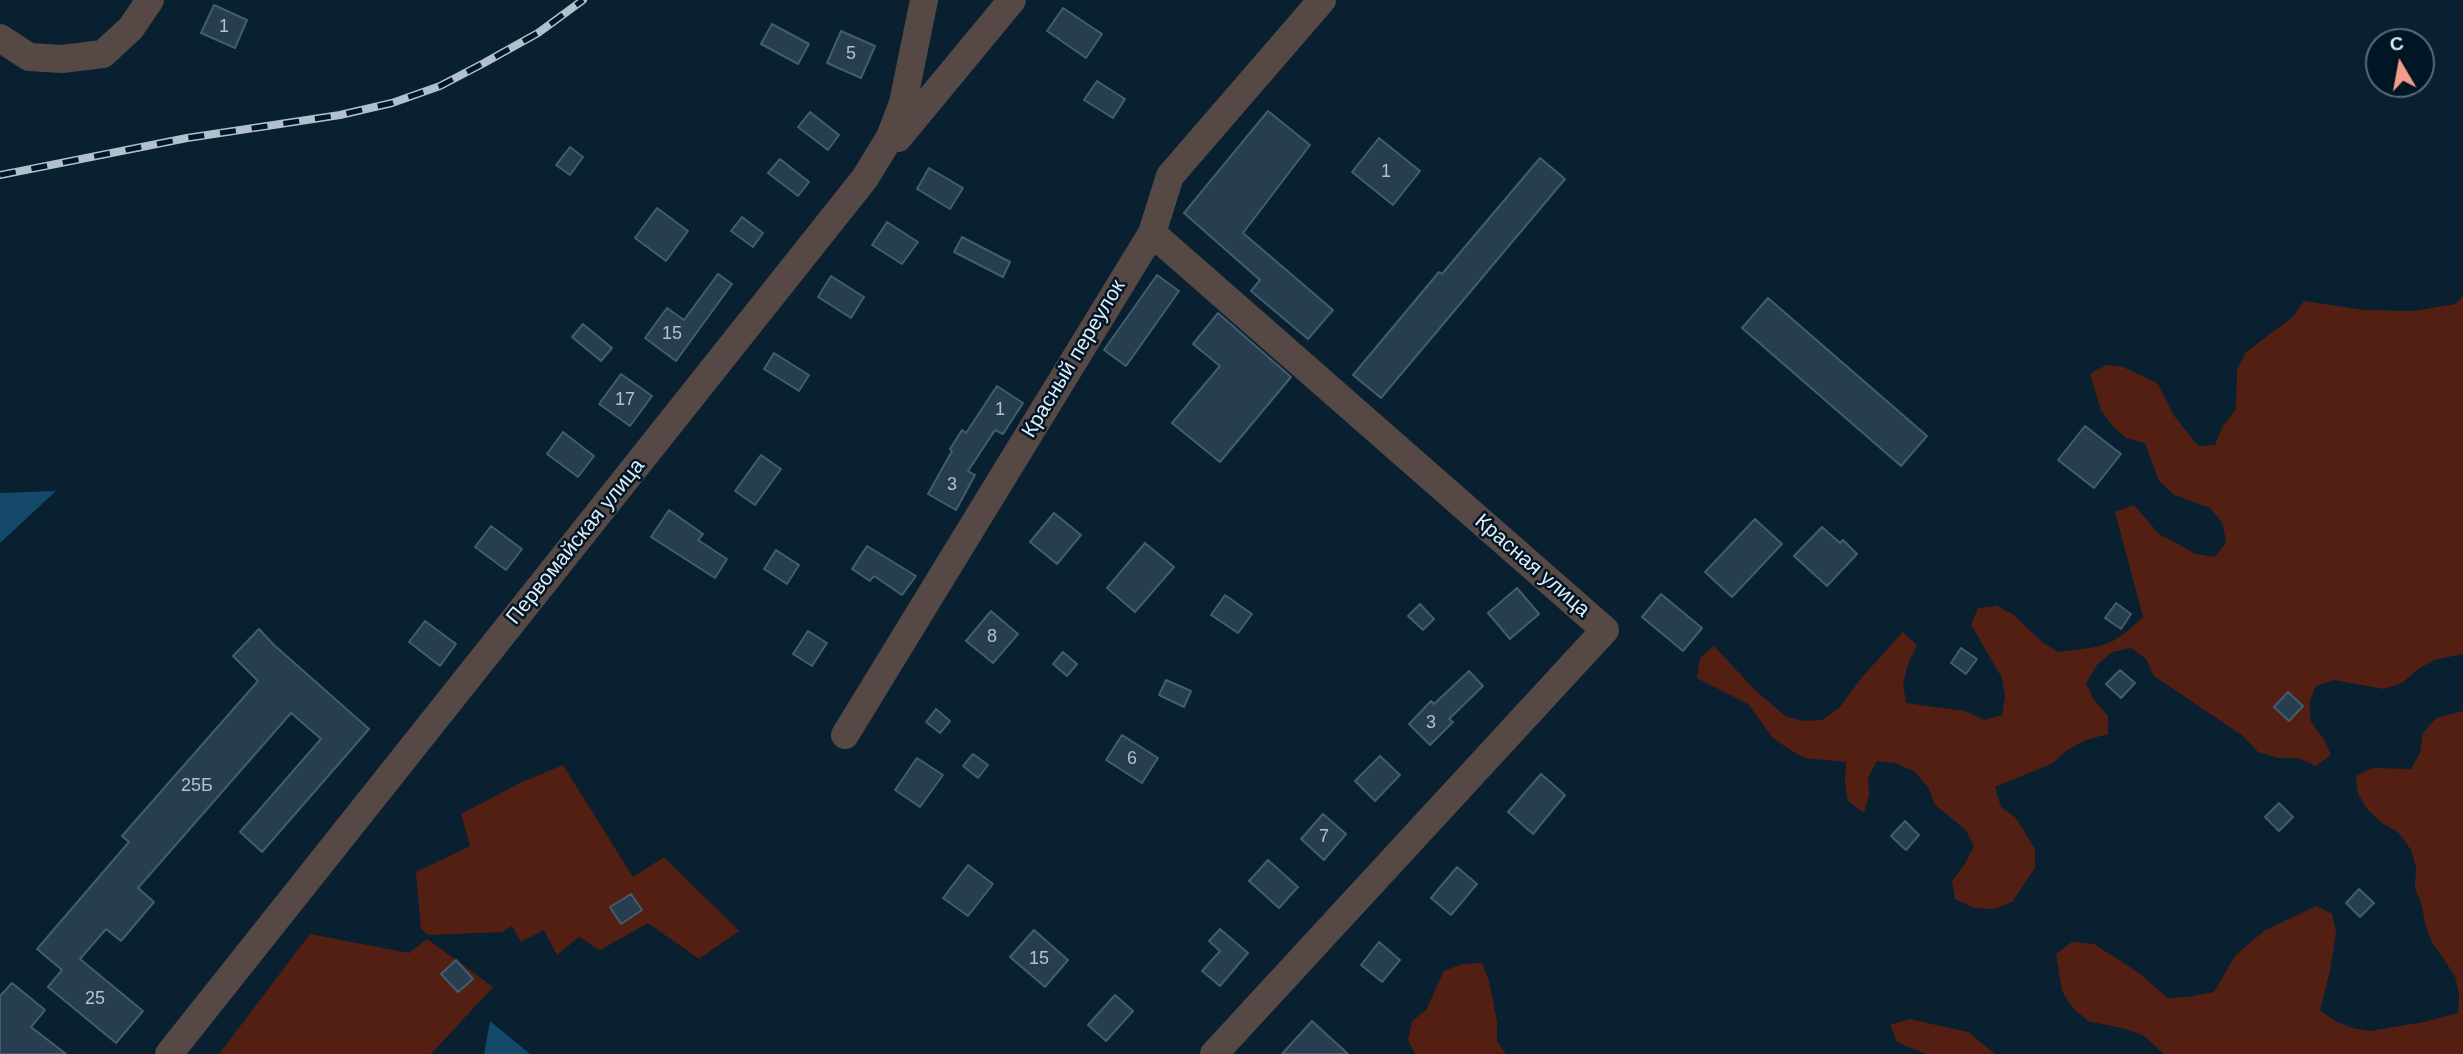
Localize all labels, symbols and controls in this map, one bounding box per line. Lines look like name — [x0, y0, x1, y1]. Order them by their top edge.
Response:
house number: 1 — [219, 16, 229, 38]
north arrow — [2365, 28, 2435, 98]
text: С — [2388, 32, 2405, 55]
house number: 5 — [846, 43, 856, 65]
house number: 1 — [1381, 161, 1391, 183]
street label: Красный переулок — [1017, 275, 1131, 443]
house number: 15 — [662, 323, 682, 345]
house number: 17 — [615, 389, 635, 411]
house number: 1 — [995, 399, 1005, 421]
street label: Первомайская улица — [501, 454, 651, 630]
house number: 3 — [947, 474, 957, 496]
street label: Красная улица — [1469, 509, 1595, 623]
house number: 8 — [987, 626, 997, 648]
house number: 3 — [1426, 712, 1436, 734]
house number: 6 — [1127, 748, 1137, 770]
house number: 25Б — [181, 775, 213, 797]
house number: 7 — [1319, 826, 1329, 848]
house number: 15 — [1029, 948, 1049, 970]
house number: 25 — [85, 988, 105, 1010]

